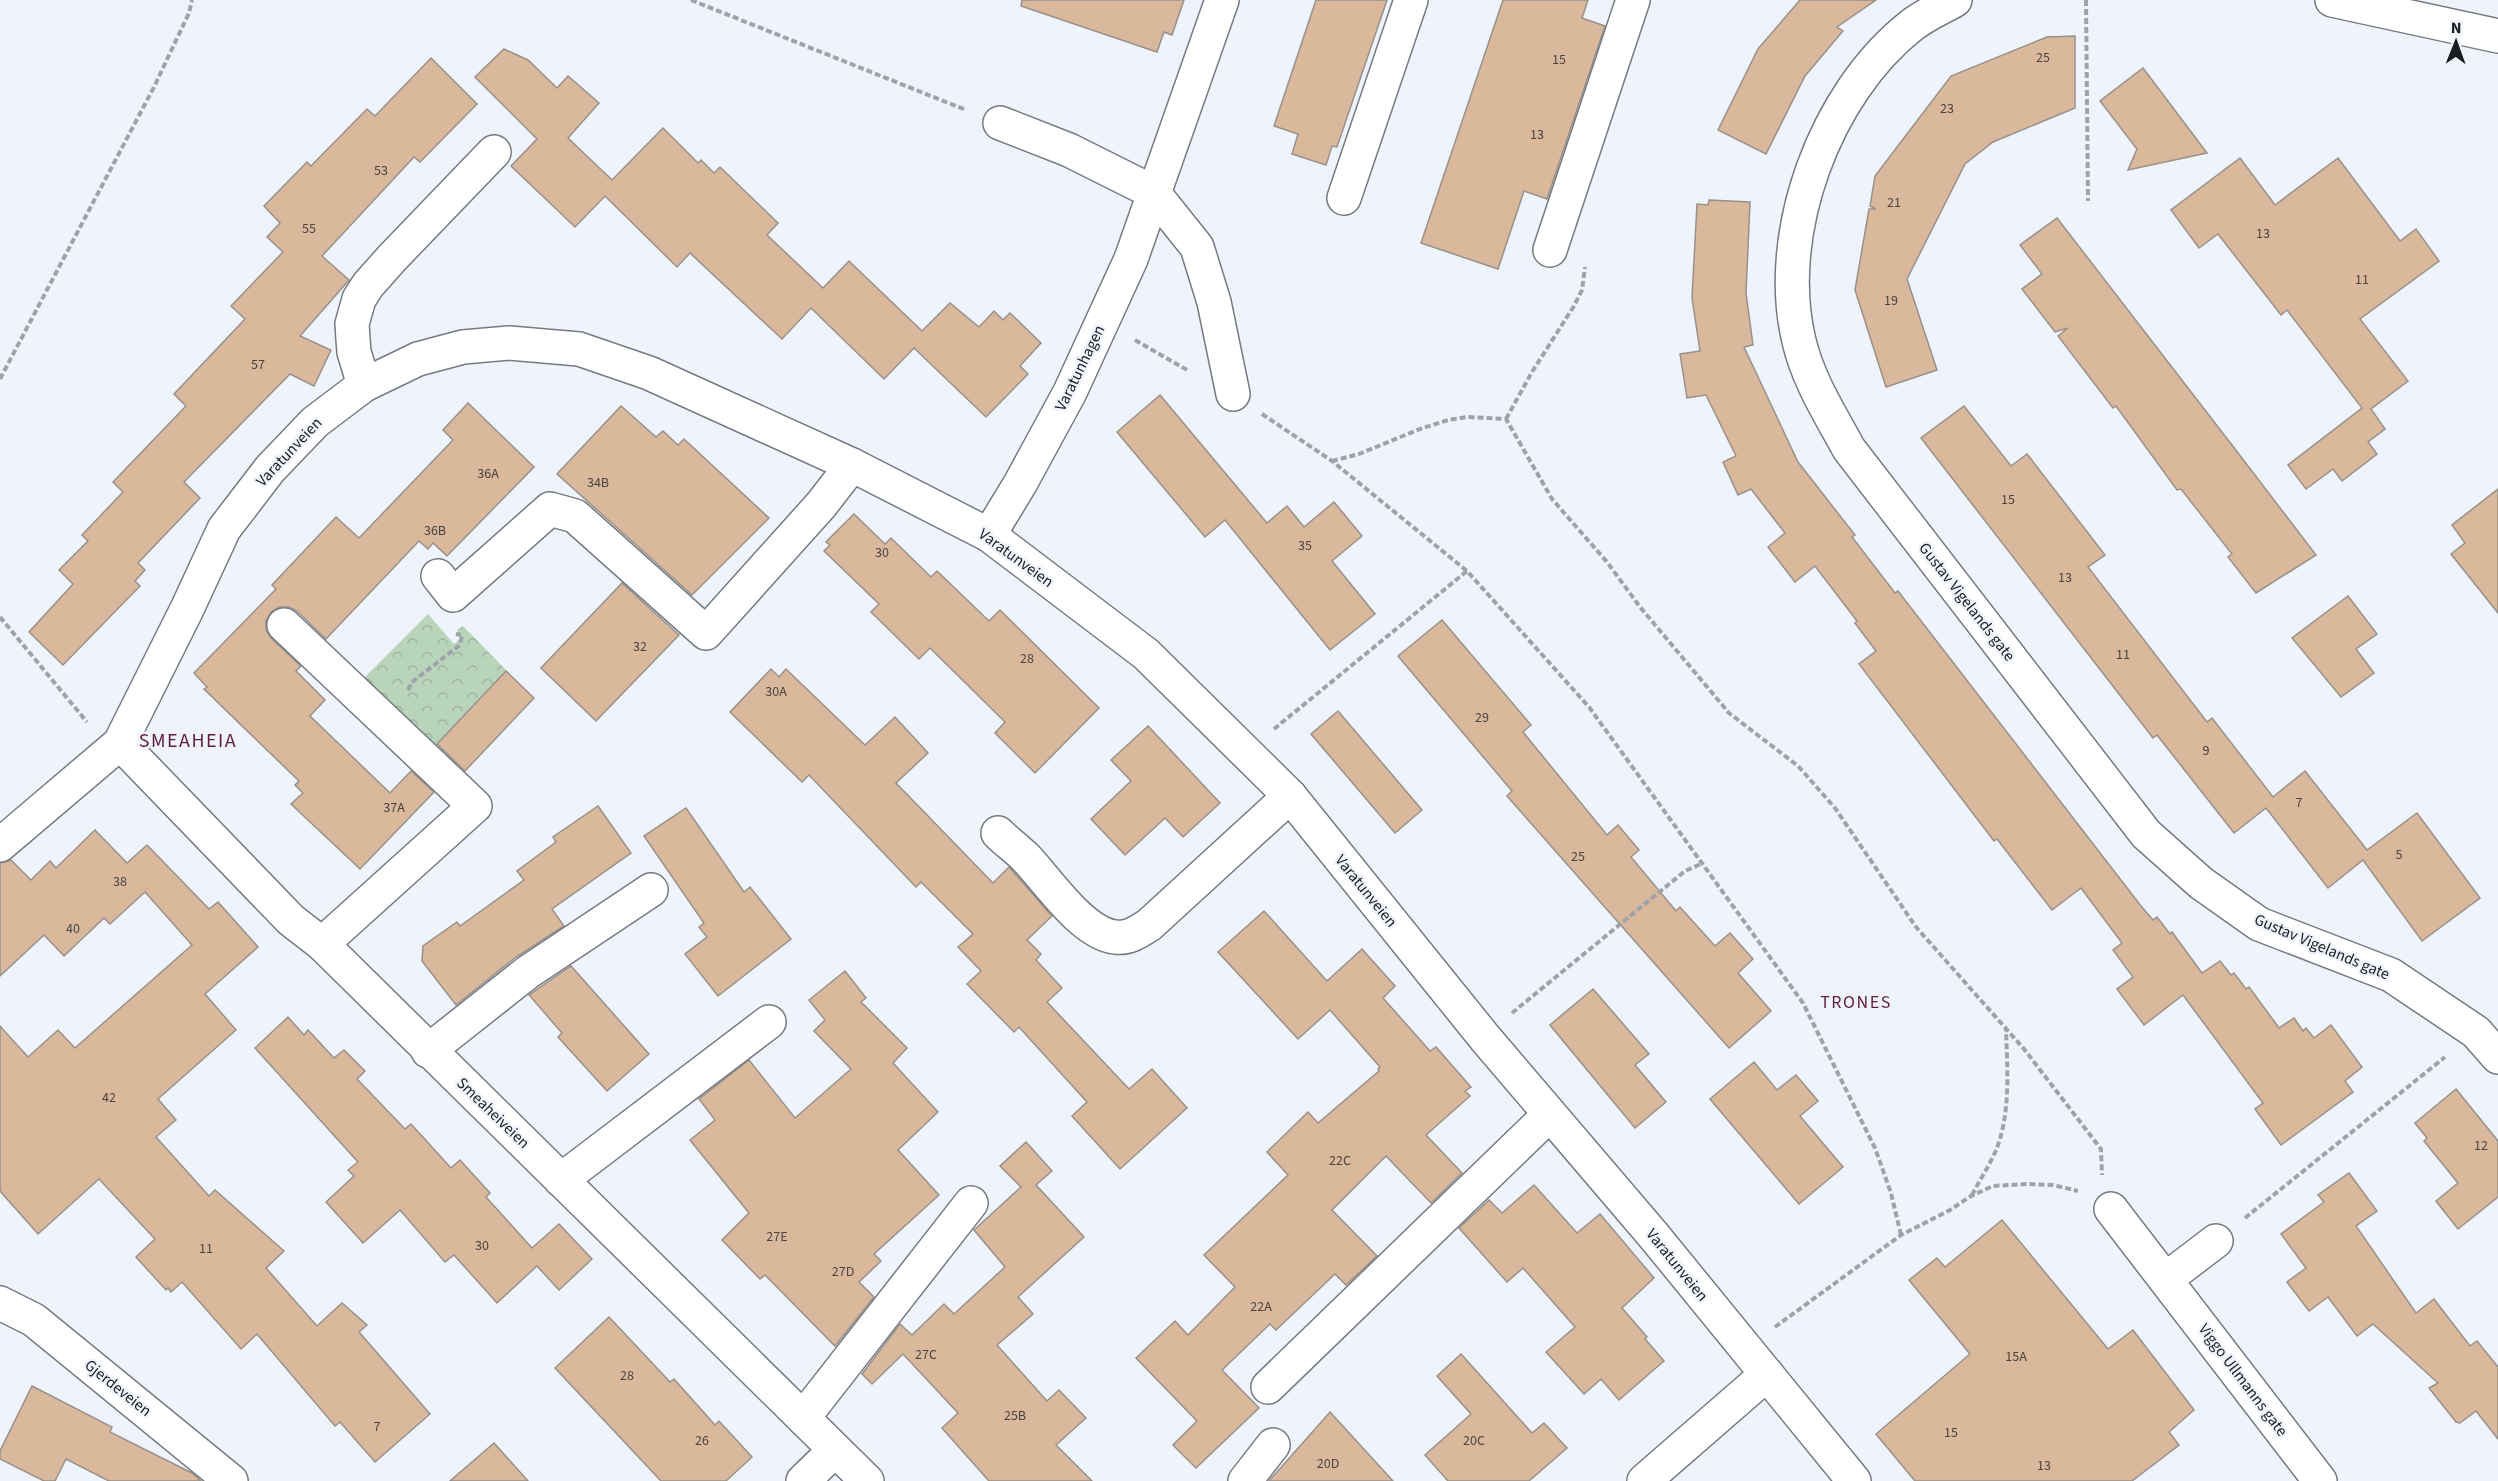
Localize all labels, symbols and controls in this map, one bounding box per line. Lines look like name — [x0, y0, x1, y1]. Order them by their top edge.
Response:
north arrow — [2426, 12, 2486, 72]
text: N — [2451, 17, 2462, 39]
house number: 25 — [2036, 48, 2050, 68]
house number: 15 — [1552, 50, 1566, 70]
house number: 23 — [1940, 99, 1954, 119]
house number: 13 — [1530, 125, 1544, 145]
house number: 53 — [374, 161, 388, 181]
house number: 21 — [1887, 193, 1901, 213]
house number: 55 — [302, 219, 316, 239]
house number: 13 — [2256, 224, 2270, 244]
house number: 11 — [2355, 270, 2369, 290]
house number: 19 — [1884, 291, 1898, 311]
street label: Varatunhagen — [1050, 321, 1110, 415]
house number: 57 — [251, 355, 265, 375]
street label: Varatunveien — [251, 412, 327, 492]
house number: 36A — [477, 464, 499, 484]
house number: 34B — [587, 473, 609, 493]
house number: 15 — [2001, 490, 2015, 510]
house number: 36B — [424, 521, 446, 541]
street label: Varatunveien — [974, 523, 1058, 593]
house number: 35 — [1298, 536, 1312, 556]
street label: Gustav Vigelands gate — [1914, 538, 2020, 666]
house number: 30 — [875, 543, 889, 563]
house number: 13 — [2058, 568, 2072, 588]
house number: 32 — [633, 637, 647, 657]
house number: 11 — [2116, 645, 2130, 665]
house number: 28 — [1020, 649, 1034, 669]
house number: 30A — [765, 682, 787, 702]
house number: 29 — [1475, 708, 1489, 728]
district label: SMEAHEIA — [139, 727, 237, 755]
house number: 9 — [2203, 741, 2210, 761]
house number: 7 — [2296, 793, 2303, 813]
house number: 37A — [383, 798, 405, 818]
house number: 5 — [2396, 845, 2403, 865]
house number: 25 — [1571, 847, 1585, 867]
street label: Varatunveien — [1330, 850, 1402, 932]
house number: 38 — [113, 872, 127, 892]
street label: Gustav Vigelands gate — [2251, 909, 2393, 986]
house number: 40 — [66, 919, 80, 939]
district label: TRONES — [1820, 990, 1892, 1015]
street label: Smeaheiveien — [451, 1072, 535, 1154]
house number: 42 — [102, 1088, 116, 1108]
house number: 12 — [2474, 1136, 2488, 1156]
house number: 22C — [1329, 1151, 1351, 1171]
street label: Varatunveien — [1641, 1224, 1713, 1306]
house number: 27E — [766, 1227, 788, 1247]
house number: 30 — [475, 1236, 489, 1256]
house number: 11 — [199, 1239, 213, 1259]
house number: 27D — [832, 1262, 854, 1282]
house number: 22A — [1250, 1297, 1272, 1317]
street label: Viggo Ullmanns gate — [2193, 1319, 2293, 1441]
house number: 27C — [915, 1345, 937, 1365]
house number: 15A — [2005, 1347, 2027, 1367]
street label: Gjerdeveien — [80, 1354, 156, 1422]
house number: 28 — [620, 1366, 634, 1386]
house number: 25B — [1004, 1406, 1026, 1426]
house number: 7 — [374, 1417, 381, 1437]
house number: 15 — [1944, 1423, 1958, 1443]
house number: 26 — [695, 1431, 709, 1451]
house number: 20C — [1463, 1431, 1485, 1451]
house number: 20D — [1317, 1454, 1339, 1474]
house number: 13 — [2037, 1456, 2051, 1476]

